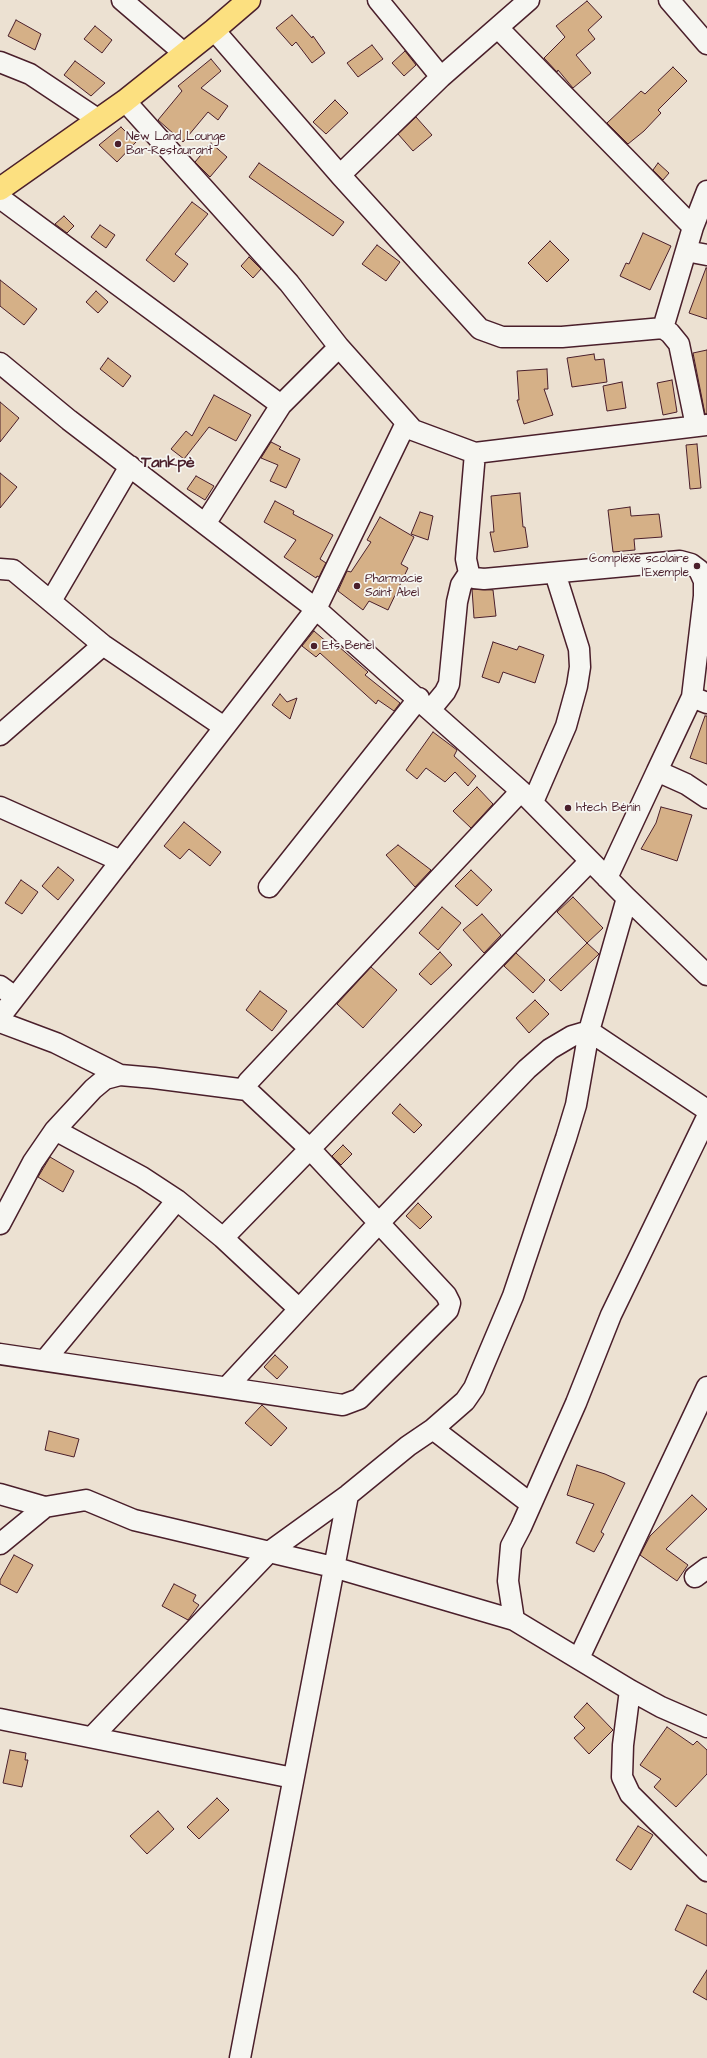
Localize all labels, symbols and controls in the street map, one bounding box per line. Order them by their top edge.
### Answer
place label: New Land Lounge Bar-Restaurant [126,130,226,158]
marker: New Land Lounge Bar-Restaurant [113,139,123,149]
district label: Tankpè [141,454,195,474]
place label: Complexe scolaire l'Exemple [589,552,689,580]
marker: Complexe scolaire l'Exemple [692,561,702,571]
place label: Pharmacie Saint Abel [365,572,423,600]
marker: Pharmacie Saint Abel [352,581,362,591]
place label: Ets Benel [322,639,374,653]
marker: Ets Benel [309,641,319,651]
place label: htech Bénin [576,801,640,815]
marker: htech Bénin [563,803,573,813]

